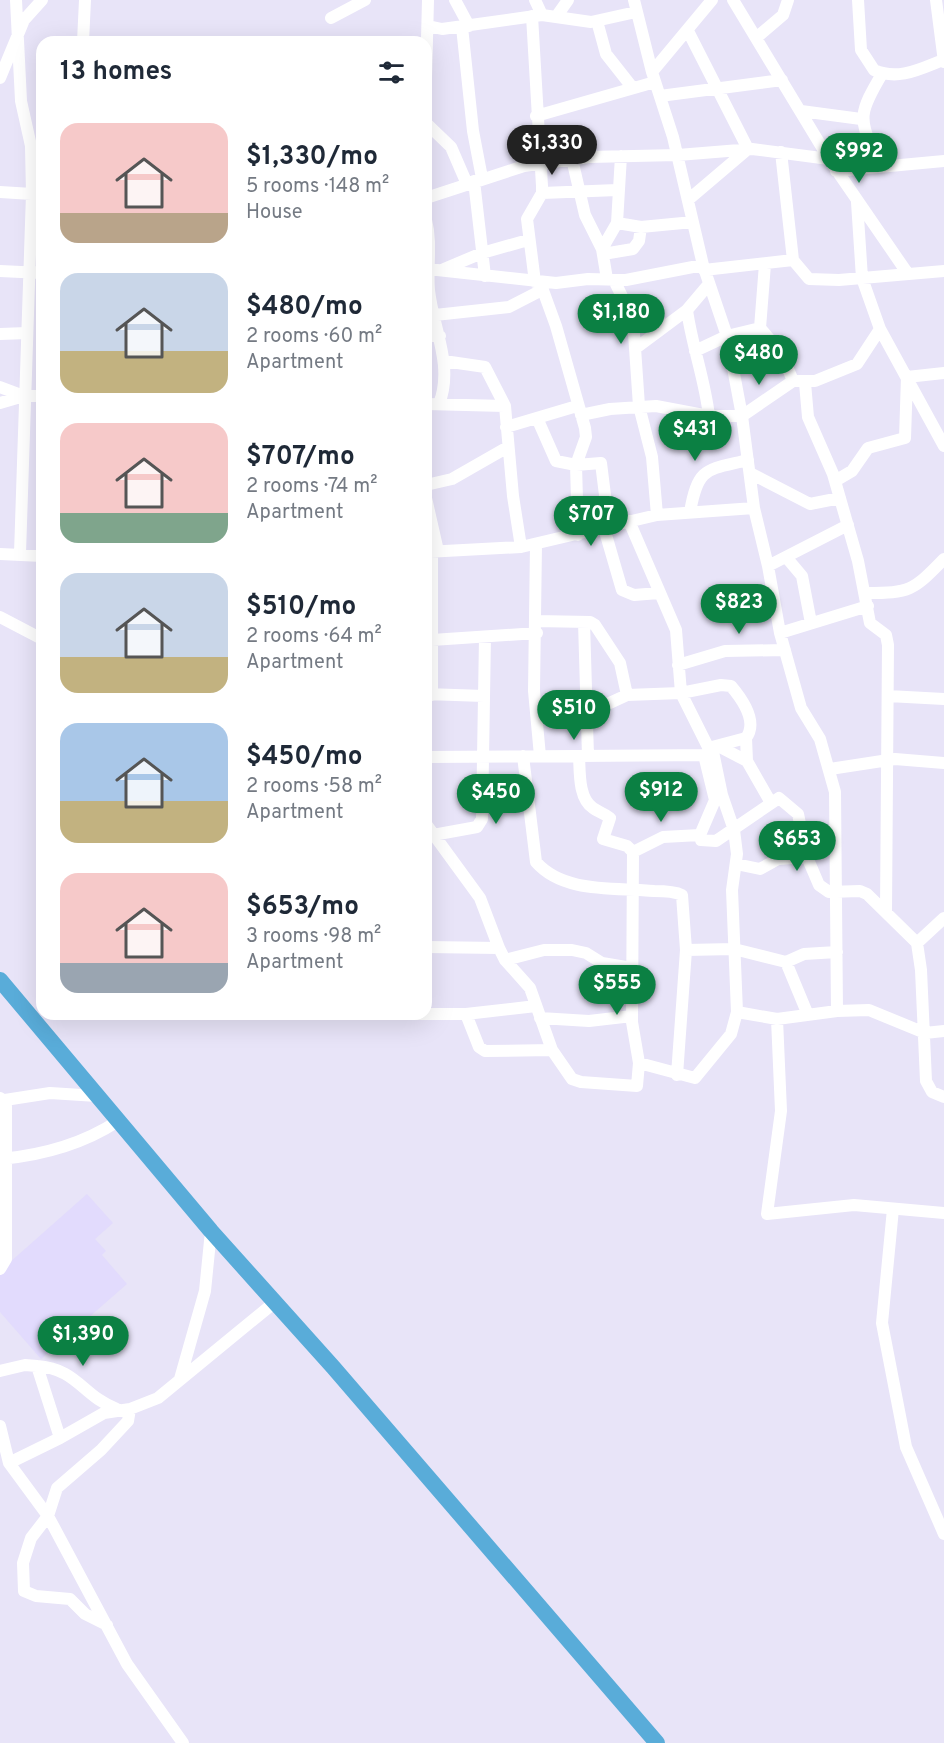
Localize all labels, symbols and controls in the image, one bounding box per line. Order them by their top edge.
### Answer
text: 13 homes [60,56,172,89]
icon: filters [375,56,408,89]
pin: $1,330 [503,125,601,176]
text: $1,330 [521,131,583,157]
pin: $992 [823,133,895,184]
text: $992 [835,139,883,165]
text: $1,330/mo [246,141,378,174]
icon: home [108,147,180,219]
text: 5 rooms · 148 m² [246,174,389,200]
text: House [246,200,302,226]
text: $480/mo [246,291,363,324]
pin: $1,180 [572,294,670,345]
icon: home [108,297,180,369]
text: $1,180 [592,300,650,326]
text: 2 rooms · 60 m² [246,324,382,350]
pin: $480 [723,335,795,386]
text: $480 [734,341,784,367]
text: Apartment [246,350,344,376]
pin: $431 [659,411,731,462]
text: $431 [673,417,717,443]
text: $707/mo [246,441,355,474]
icon: home [108,447,180,519]
text: 2 rooms · 74 m² [246,474,377,500]
pin: $707 [555,496,627,547]
text: Apartment [246,500,344,526]
text: $707 [568,502,614,528]
pin: $823 [703,584,775,635]
text: $823 [715,590,763,616]
text: $510/mo [246,591,356,624]
icon: home [108,597,180,669]
text: 2 rooms · 64 m² [246,624,382,650]
text: Apartment [246,650,344,676]
pin: $510 [538,690,610,741]
text: $510 [551,696,597,722]
text: $450/mo [246,741,363,774]
icon: home [108,747,180,819]
pin: $912 [625,772,697,823]
text: 2 rooms · 58 m² [246,774,382,800]
pin: $450 [460,774,532,825]
text: $912 [639,778,683,804]
text: $450 [471,780,521,806]
text: Apartment [246,800,344,826]
pin: $653 [761,821,833,872]
text: $653 [773,827,821,853]
text: $653/mo [246,891,359,924]
icon: home [108,897,180,969]
text: 3 rooms · 98 m² [246,924,381,950]
text: Apartment [246,950,344,976]
pin: $555 [581,965,653,1016]
text: $555 [593,971,641,997]
pin: $1,390 [34,1316,132,1367]
text: $1,390 [52,1322,114,1348]

